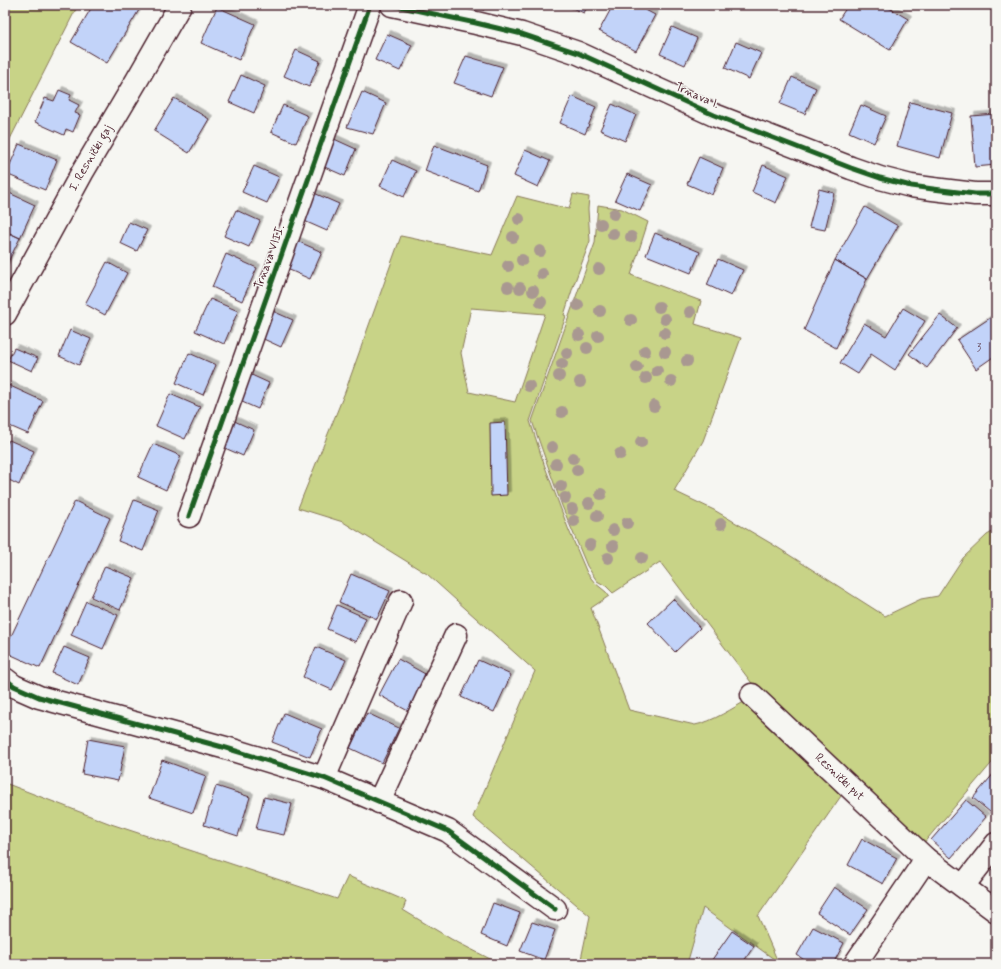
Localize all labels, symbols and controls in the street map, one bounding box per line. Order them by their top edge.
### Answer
street label: Trnava I. [673,79,721,113]
street label: I. Resnički gaj [65,122,117,194]
street label: Trnava VIII. [251,223,289,291]
house number: 3 [977,342,982,355]
street label: Resnički put [811,750,868,805]

